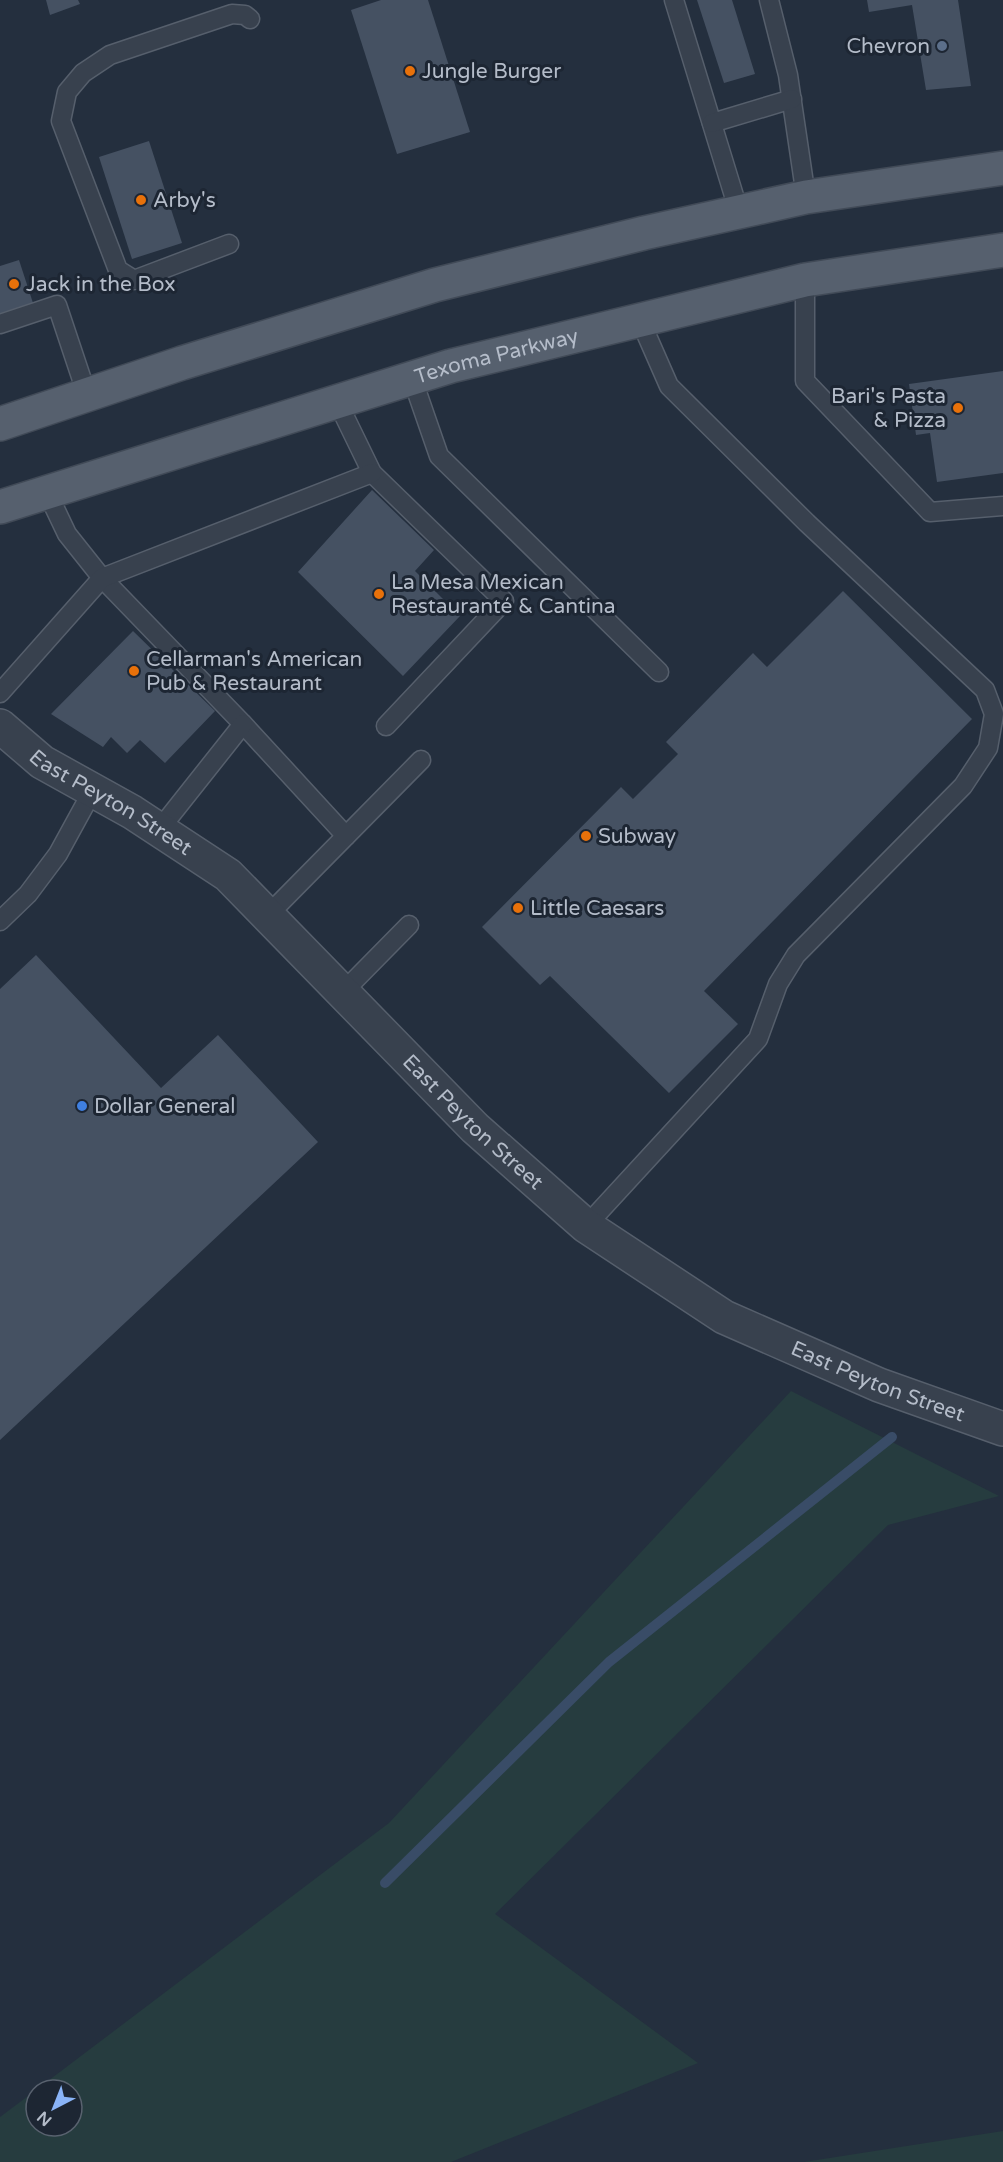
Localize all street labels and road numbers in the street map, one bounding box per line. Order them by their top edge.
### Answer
street label: Texoma Parkway [412,324,581,390]
street label: East Peyton Street [24,745,196,861]
street label: East Peyton Street [397,1049,548,1195]
street label: East Peyton Street [787,1336,968,1427]

